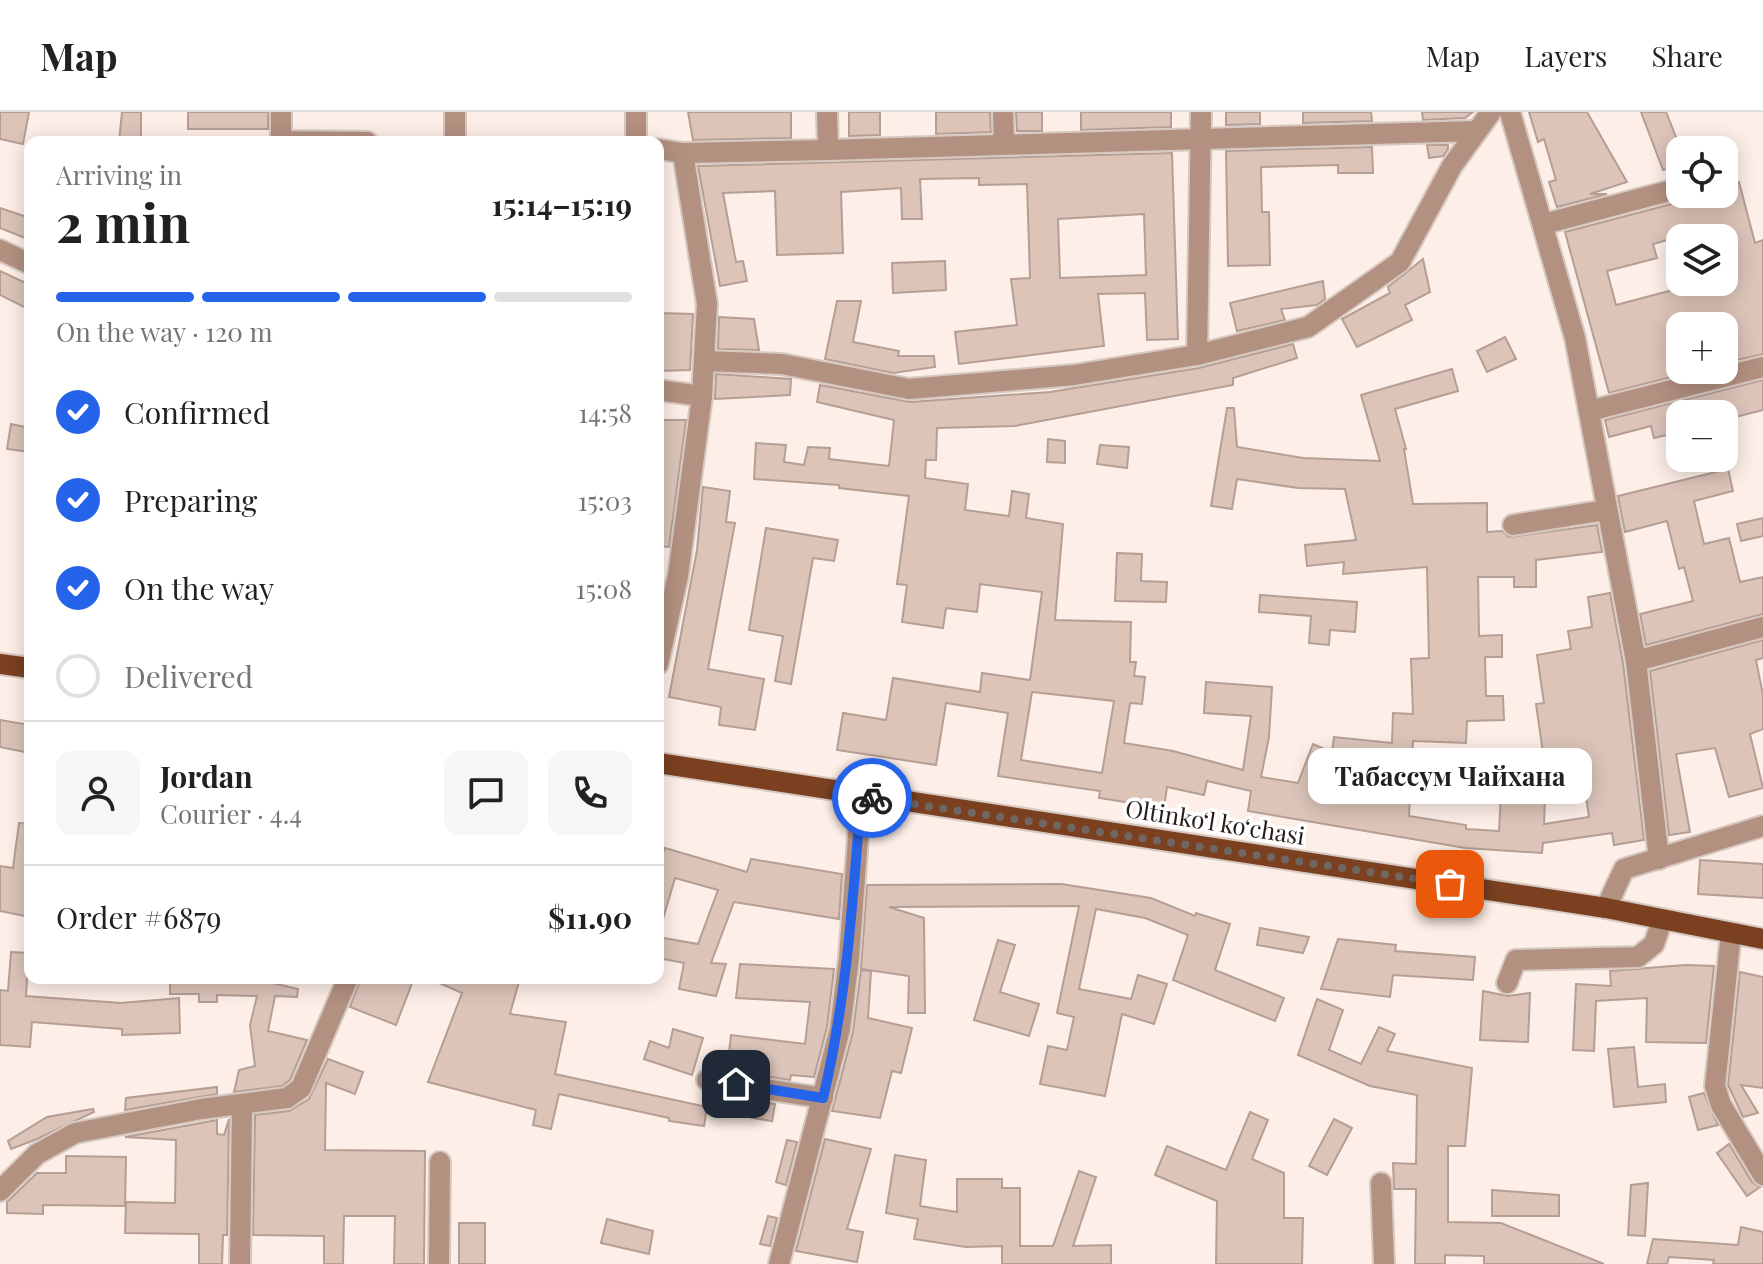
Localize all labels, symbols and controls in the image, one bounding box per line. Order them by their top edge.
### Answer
text: Map [40,30,117,81]
text: Map [1426,37,1480,74]
text: Layers [1524,37,1607,74]
text: Share [1651,37,1723,74]
map controls [1666,136,1738,472]
button: locate [1666,136,1738,208]
text: Arriving in [56,157,182,192]
text: 15:14–15:19 [492,184,632,224]
text: 2 min [56,187,190,256]
button: layers [1666,224,1738,296]
button: + [1666,312,1738,384]
text: On the way · 120 m [56,314,273,349]
icon: check [56,390,100,434]
text: Confirmed [124,392,270,432]
text: 14:58 [578,395,632,430]
button: − [1666,400,1738,472]
icon: check [56,478,100,522]
text: Preparing [124,480,257,520]
text: 15:03 [578,483,632,518]
icon: check [56,566,100,610]
text: On the way [124,568,274,608]
text: 15:08 [576,571,632,606]
text: Delivered [124,656,253,696]
callout: Табассум Чайхана [1308,748,1592,804]
button: person [56,751,140,835]
button: chat [444,751,528,835]
button: phone [548,751,632,835]
text: Jordan [160,756,253,796]
courier [832,758,912,838]
text: Табассум Чайхана [1335,758,1565,793]
icon: bike [850,776,894,820]
street label: Oltinkoʻl koʻchasi [1123,791,1307,851]
text: Courier · 4.4 [160,796,302,831]
pin [1416,850,1484,918]
icon: bag [1428,862,1472,906]
text: Order #6879 [56,897,221,937]
text: $11.90 [548,897,632,937]
pin [702,1050,770,1118]
icon: home [714,1062,758,1106]

